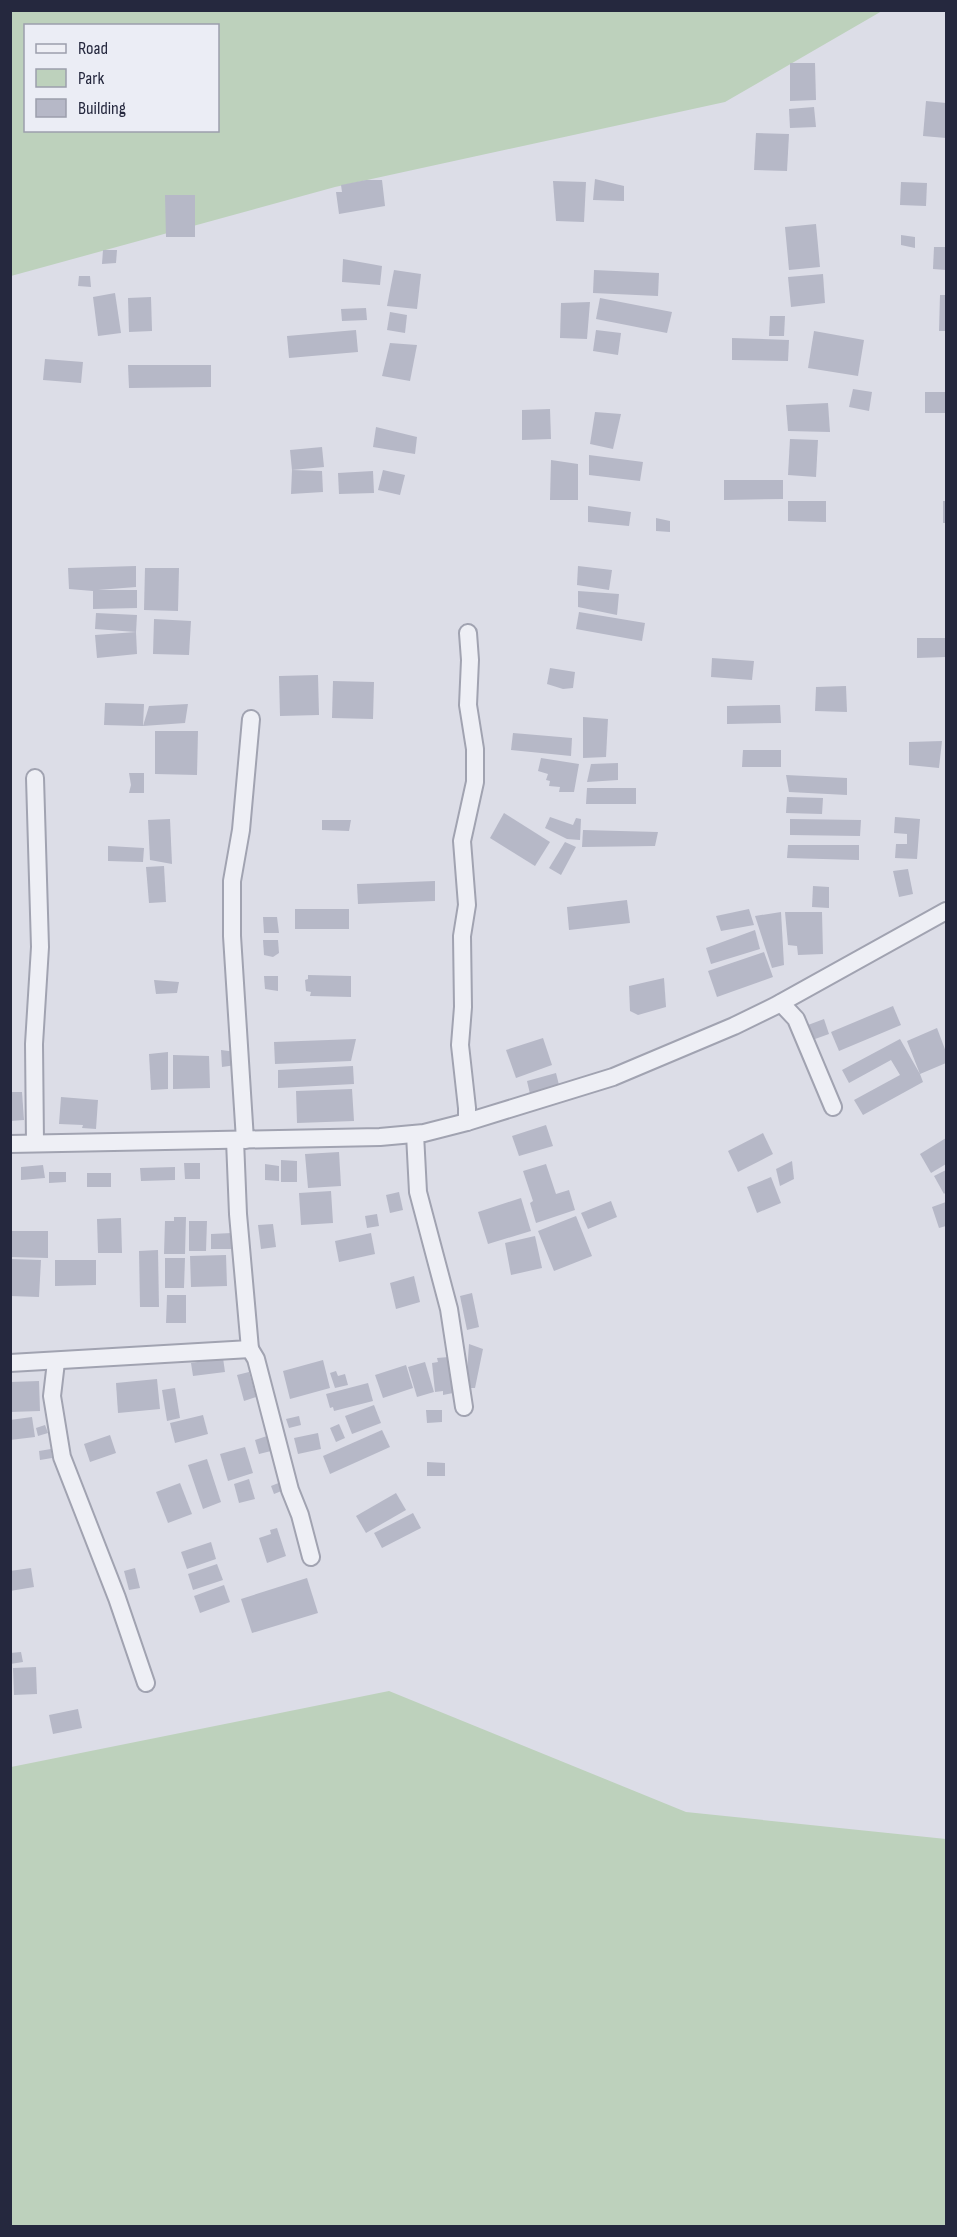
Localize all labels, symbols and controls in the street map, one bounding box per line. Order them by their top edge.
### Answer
legend [24,24,219,132]
text: Road [78,38,108,59]
text: Park [78,68,104,89]
text: Building [78,98,126,119]

